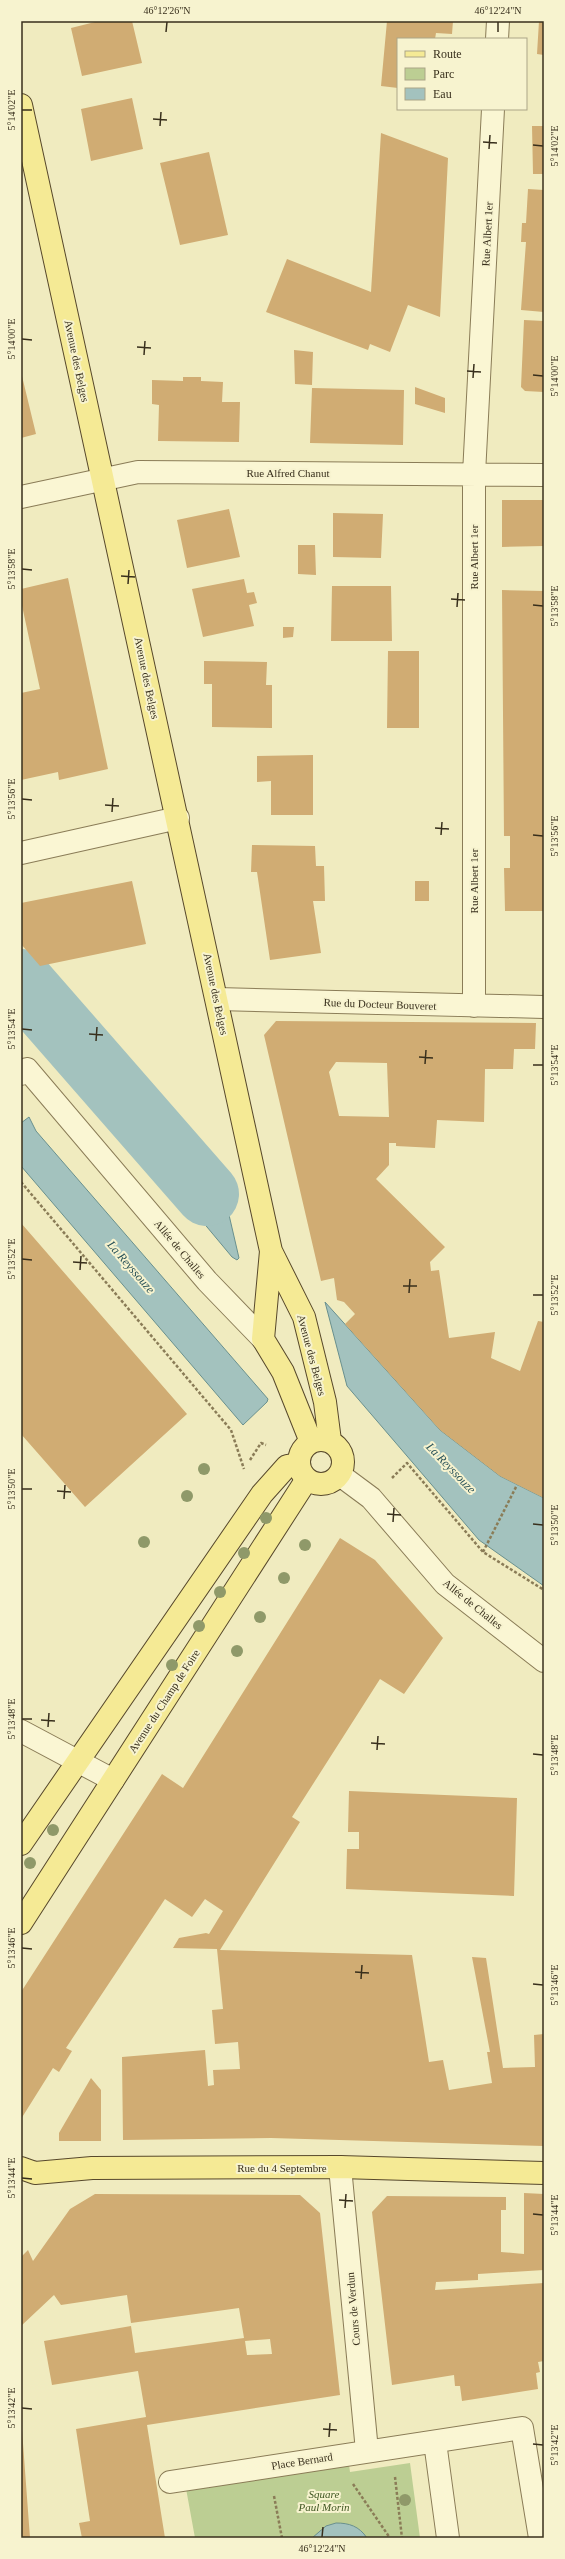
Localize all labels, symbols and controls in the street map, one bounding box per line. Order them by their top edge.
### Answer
text: 46°12'26"N [143,5,191,16]
text: 46°12'24"N [474,5,522,16]
legend [397,38,527,110]
text: Route [433,47,462,61]
text: Parc [433,67,454,81]
text: Eau [433,87,452,101]
text: 5°14'02"E [6,90,17,131]
text: 5°14'02"E [549,126,560,167]
street label: Rue Albert 1er [479,201,495,267]
text: 5°14'00"E [6,319,17,360]
street label: Avenue des Belges [62,319,92,403]
text: 5°14'00"E [549,356,560,397]
street label: Rue Alfred Chanut [246,467,330,479]
street label: Rue Albert 1er [468,524,480,589]
text: 5°13'58"E [6,549,17,590]
text: 5°13'58"E [549,586,560,627]
street label: Avenue des Belges [132,636,162,720]
text: 5°13'56"E [6,779,17,820]
text: 5°13'56"E [549,816,560,857]
street label: Rue Albert 1er [468,848,480,913]
street label: Avenue des Belges [201,952,231,1036]
street label: Rue du Docteur Bouveret [323,996,437,1012]
text: 5°13'54"E [6,1009,17,1050]
text: 5°13'54"E [549,1045,560,1086]
street label: Allée de Challes [152,1217,208,1281]
water label: La Reyssouze [104,1237,158,1297]
text: 5°13'52"E [6,1239,17,1280]
text: 5°13'52"E [549,1275,560,1316]
street label: Avenue des Belges [295,1313,329,1397]
water label: La Reyssouze [423,1439,479,1497]
text: 5°13'50"E [6,1469,17,1510]
text: 5°13'50"E [549,1505,560,1546]
street label: Allée de Challes [441,1576,505,1632]
street label: Avenue du Champ de Foire [126,1647,202,1755]
text: 5°13'48"E [6,1699,17,1740]
text: 5°13'48"E [549,1735,560,1776]
text: 5°13'46"E [6,1928,17,1969]
text: 5°13'46"E [549,1965,560,2006]
text: 5°13'44"E [6,2158,17,2199]
street label: Rue du 4 Septembre [237,2162,327,2174]
text: 5°13'44"E [549,2195,560,2236]
street label: Cours de Verdun [344,2271,362,2346]
text: 5°13'42"E [6,2388,17,2429]
text: 5°13'42"E [549,2425,560,2466]
street label: Place Bernard [270,2450,334,2472]
park label: Square Paul Morin [297,2488,350,2513]
text: 46°12'24"N [298,2543,346,2554]

